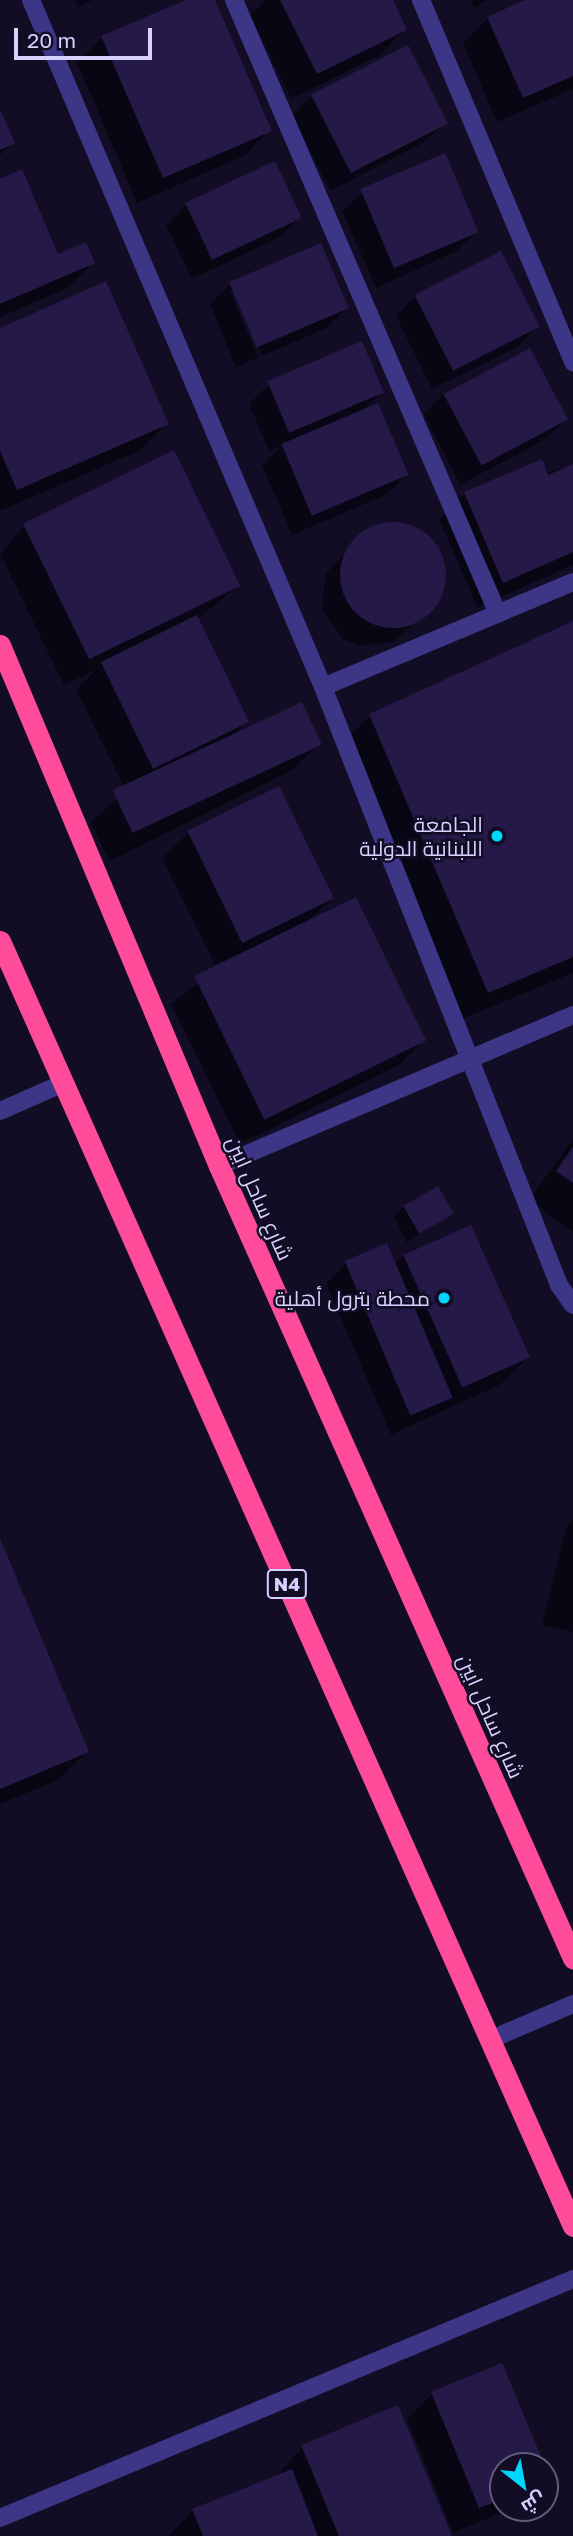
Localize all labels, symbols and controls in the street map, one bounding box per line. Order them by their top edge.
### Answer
scale bar [18,14,156,58]
text: 20 m [27,27,76,53]
place label: الجامعة اللبنانية الدولية [359,811,483,861]
marker: الجامعة اللبنانية الدولية [489,828,505,844]
street label: شارع ساحل ابين [221,1132,299,1264]
place label: محطة بترول أهلية [275,1285,430,1311]
marker: محطة بترول أهلية [436,1290,452,1306]
road number: N4 [266,1568,308,1600]
street label: شارع ساحل ابين [452,1650,530,1782]
north arrow [489,2452,559,2522]
text: ش [518,2488,550,2520]

